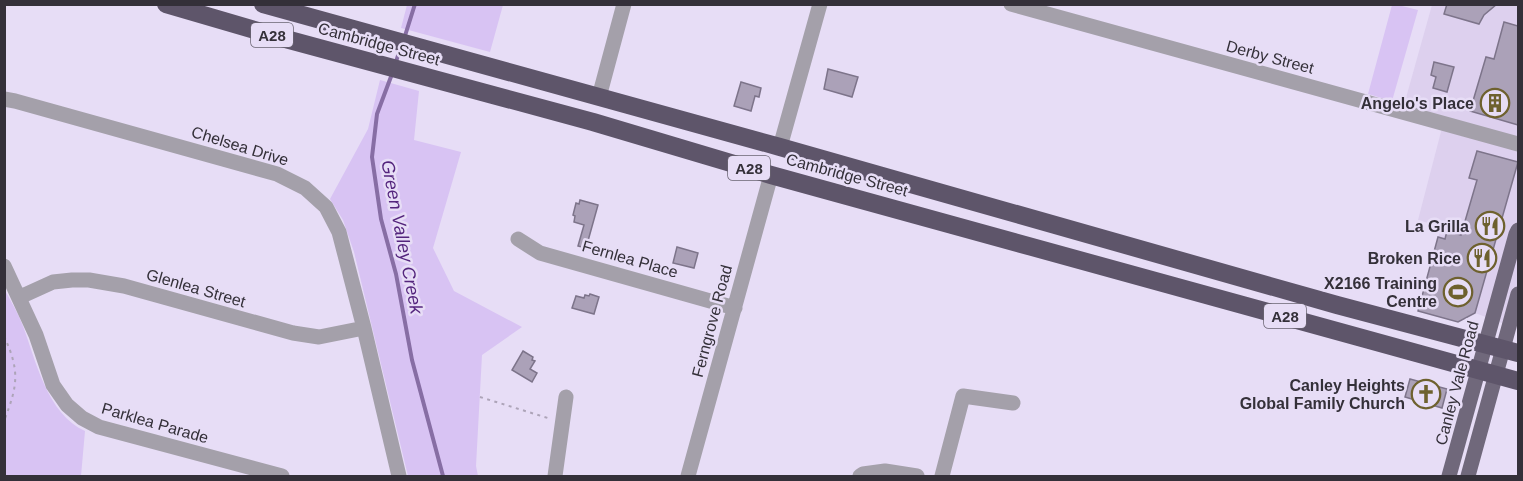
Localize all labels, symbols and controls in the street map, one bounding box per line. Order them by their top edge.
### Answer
street label: Cambridge Street [316,20,442,69]
road number: A28 [251,23,293,47]
street label: Derby Street [1224,37,1316,77]
building icon: Angelo's Place [1479,87,1511,119]
place label: Angelo's Place [1361,95,1474,112]
street label: Chelsea Drive [189,123,291,169]
street label: Cambridge Street [784,151,910,200]
road number: A28 [728,156,770,180]
water label: Green Valley Creek [377,158,427,317]
restaurant icon: La Grilla [1474,210,1506,242]
place label: La Grilla [1405,218,1469,235]
street label: Fernlea Place [580,237,680,281]
restaurant icon: Broken Rice [1466,242,1498,274]
place label: Broken Rice [1368,250,1461,267]
street label: Ferngrove Road [689,263,735,379]
street label: Glenlea Street [144,266,248,310]
place label: X2166 Training Centre [1324,275,1437,310]
sports icon: X2166 Training Centre [1442,276,1474,308]
road number: A28 [1264,304,1306,328]
street label: Canley Vale Road [1432,319,1482,447]
place label: Canley Heights Global Family Church [1240,377,1405,412]
church icon: Canley Heights Global Family Church [1410,378,1442,410]
street label: Parklea Parade [100,400,210,446]

